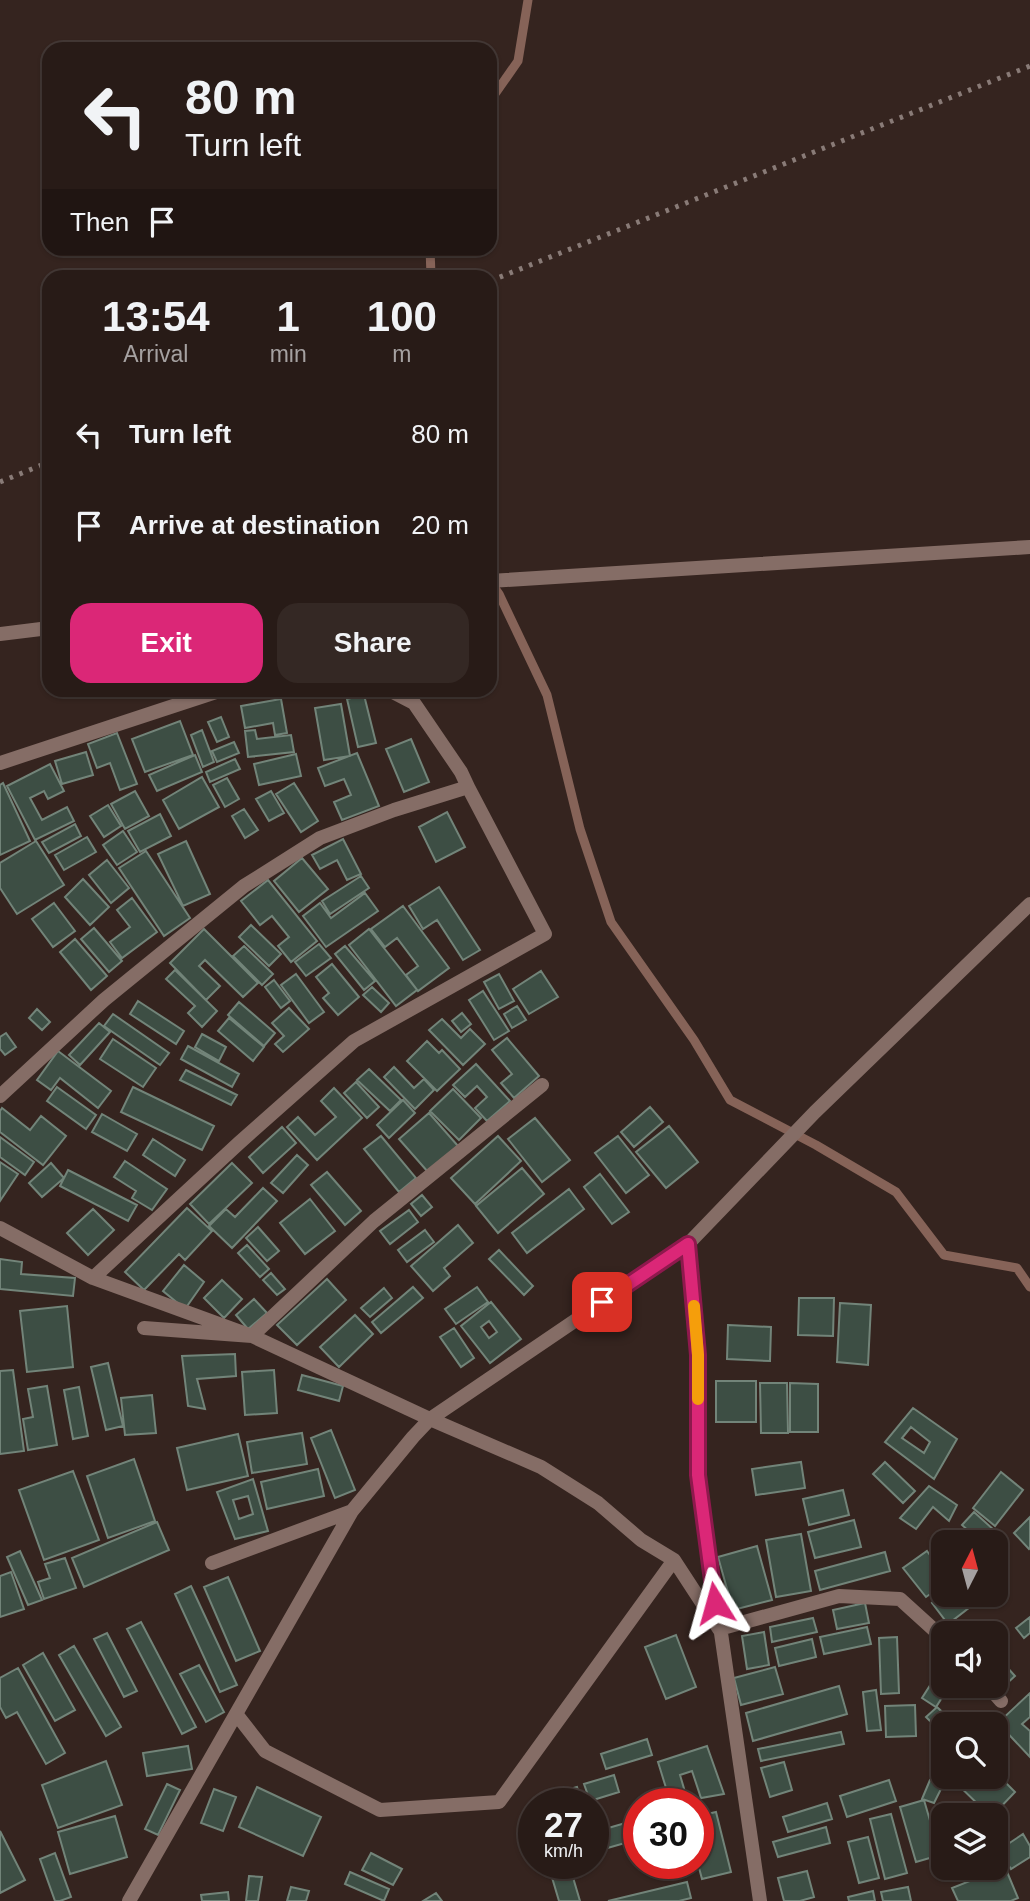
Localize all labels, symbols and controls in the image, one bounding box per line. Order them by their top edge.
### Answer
icon: left [70,70,161,161]
text: 80 m [185,70,297,124]
text: Turn left [185,127,301,163]
icon: arrive [143,203,181,241]
text: Then [70,207,129,237]
text: 13:54 [102,293,210,340]
text: 1 [276,293,300,340]
text: 100 [367,293,437,340]
text: Arrival [123,341,188,367]
text: min [270,341,307,367]
text: m [392,341,411,367]
icon: left [70,416,108,454]
text: Turn left [129,419,231,449]
text: 80 m [411,419,469,449]
icon: arrive [70,507,108,545]
text: Arrive at destination [129,510,380,540]
text: 20 m [411,510,469,540]
button: Exit [70,603,263,683]
button: Share [277,603,469,683]
pin [572,1272,632,1332]
icon: arrive [583,1283,621,1321]
north arrow [931,1530,1008,1606]
map controls [931,1530,1008,1880]
position arrow [678,1566,752,1640]
button: sound [931,1621,1008,1698]
button: search [931,1712,1008,1789]
speed limit sign: 30 [623,1788,714,1879]
button: layers [931,1803,1008,1880]
text: 27 [544,1805,583,1844]
text: km/h [544,1841,583,1861]

